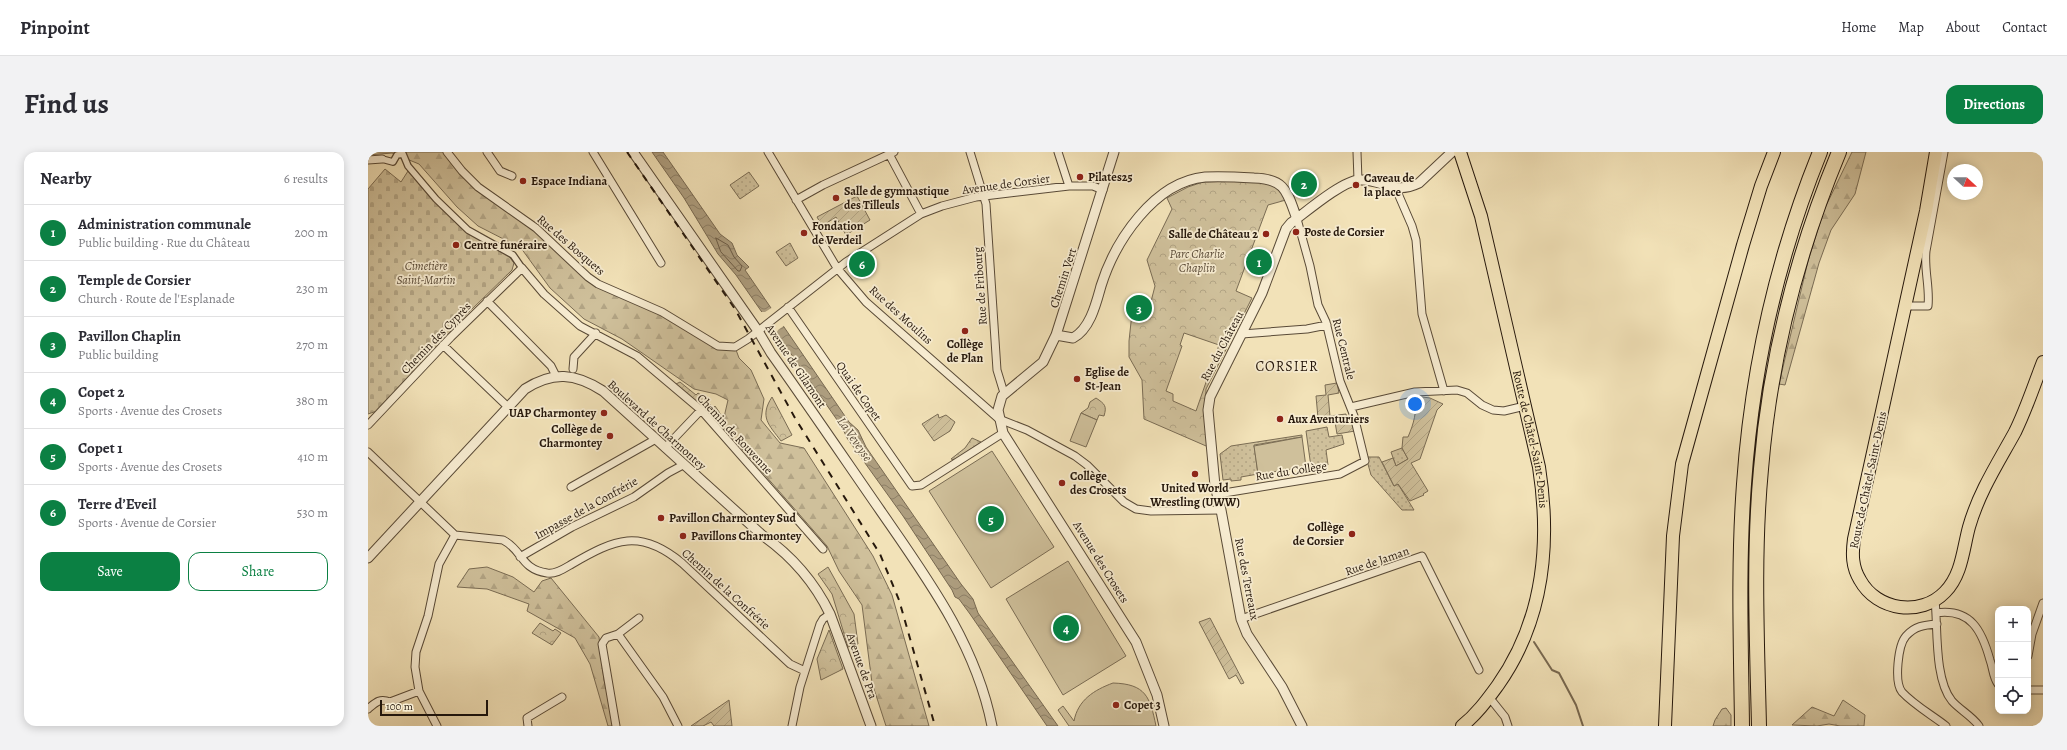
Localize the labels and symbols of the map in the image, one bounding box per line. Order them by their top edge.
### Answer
north arrow [1947,164,1983,200]
place label: Pilates25 [1088,169,1133,185]
pin: 2 [1291,169,1317,199]
street label: Avenue de Corsier [960,170,1051,198]
place label: Caveau de la place [1364,170,1415,200]
marker: Pilates25 [1075,172,1085,182]
place label: Espace Indiana [531,173,607,189]
marker: Espace Indiana [518,176,528,186]
marker: Caveau de la place [1351,180,1361,190]
place label: Salle de gymnastique des Tilleuls [844,183,950,213]
marker: Salle de gymnastique des Tilleuls [831,193,841,203]
street label: Rue des Bosquets [534,211,608,279]
place label: Fondation de Verdeil [812,218,864,248]
place label: Poste de Corsier [1304,224,1385,240]
place label: Salle de Château 2 [1168,226,1258,242]
marker: Poste de Corsier [1291,227,1301,237]
marker: Fondation de Verdeil [799,228,809,238]
marker: Salle de Château 2 [1261,229,1271,239]
place label: Centre funéraire [464,237,548,253]
marker: Centre funéraire [451,240,461,250]
street label: Rue de Fribourg [969,246,991,326]
street label: Chemin Vert [1046,246,1080,310]
park label: Parc Charlie Chaplin [1170,246,1225,276]
pin: 1 [1246,247,1272,277]
pin: 6 [849,249,875,279]
park label: Cimetière Saint-Martin [396,258,456,288]
street label: Rue des Moulins [866,282,936,348]
pin: 3 [1126,293,1152,323]
street label: Chemin des Cyprès [397,298,475,378]
street label: Rue du Château [1197,308,1247,384]
street label: Rue Centrale [1329,317,1359,381]
street label: Avenue de Gilamont [761,320,830,411]
marker: Collège de Plan [960,326,970,336]
place label: Collège de Plan [947,336,984,366]
district label: CORSIER [1255,357,1319,376]
street label: Quai de Copet [833,358,885,424]
place label: Eglise de St-Jean [1085,364,1130,394]
street label: Route de Châtel-Saint-Denis [1509,369,1551,509]
marker: Eglise de St-Jean [1072,374,1082,384]
street label: Boulevard de Charmontey [604,376,710,474]
street label: Chemin de Rouvenne [694,390,776,478]
your location [1405,394,1425,414]
place label: UAP Charmontey [509,405,596,421]
marker: UAP Charmontey [599,408,609,418]
street label: Route de Châtel-Saint-Denis [1846,410,1890,550]
place label: Aux Aventuriers [1287,411,1369,427]
water label: La Veveyse [834,413,877,465]
marker: Aux Aventuriers [1275,414,1285,424]
place label: Collège de Charmontey [539,421,602,451]
marker: Collège de Charmontey [605,431,615,441]
street label: Rue du Collège [1254,457,1328,485]
place label: Collège des Crosets [1070,468,1127,498]
marker: United World Wrestling (UWW) [1190,469,1200,479]
street label: Impasse de la Confrérie [532,473,640,543]
marker: Collège des Crosets [1057,478,1067,488]
place label: United World Wrestling (UWW) [1149,480,1240,510]
pin: 5 [978,504,1004,534]
place label: Pavillon Charmontey Sud [669,510,797,526]
marker: Pavillon Charmontey Sud [656,513,666,523]
street label: Avenue des Crosets [1069,517,1133,606]
place label: Collège de Corsier [1293,519,1344,549]
place label: Pavillons Charmontey [691,528,802,544]
marker: Collège de Corsier [1347,529,1357,539]
marker: Pavillons Charmontey [678,531,688,541]
street label: Rue des Terreaux [1231,536,1263,622]
street label: Rue de Jaman [1343,542,1412,579]
street label: Chemin de la Confrérie [678,545,774,633]
pin: 4 [1053,613,1079,643]
street label: Avenue de Pra [842,630,881,701]
place label: Copet 3 [1124,697,1161,713]
scale bar [380,698,488,717]
marker: Copet 3 [1111,700,1121,710]

